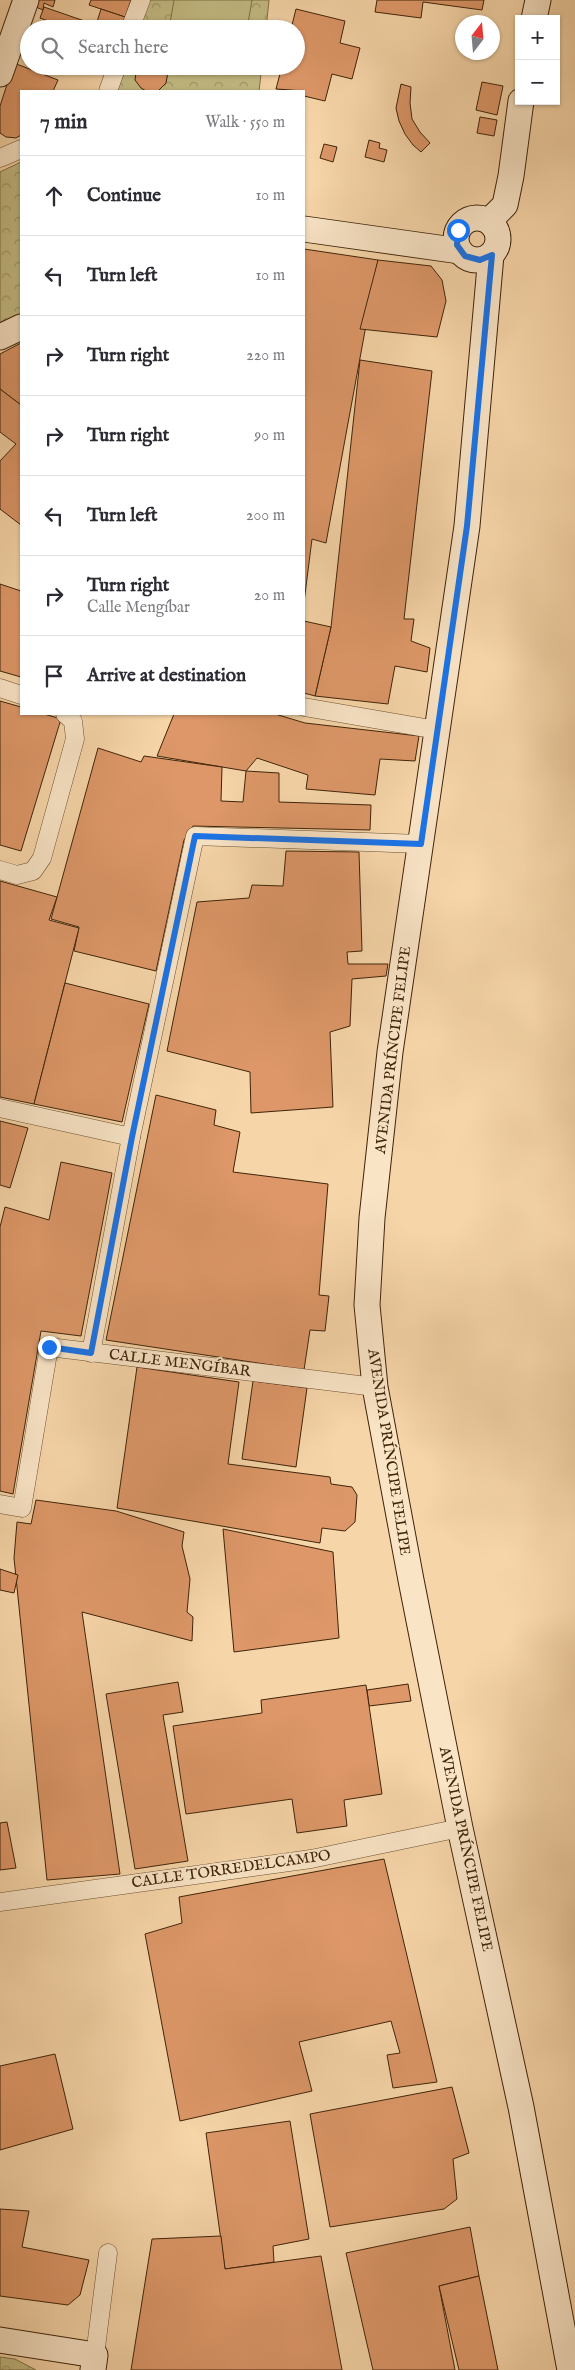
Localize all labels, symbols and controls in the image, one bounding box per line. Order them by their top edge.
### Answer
north arrow [455,15,500,60]
map controls [515,15,560,105]
button: + [515,15,560,60]
search box [20,20,305,75]
icon: search [38,34,66,62]
text: Search here [78,36,169,60]
button: − [515,60,560,105]
text: 7 min [40,109,87,136]
text: Walk · 550 m [205,113,285,133]
icon: ahead [40,182,68,210]
text: Continue [87,184,161,208]
text: 10 m [255,186,285,206]
route start [447,219,470,242]
icon: left [40,262,68,290]
text: Turn left [87,264,158,288]
text: 10 m [255,266,285,286]
icon: right [40,342,68,370]
text: Turn right [87,344,169,368]
text: 220 m [246,346,285,366]
icon: right [40,422,68,450]
text: Turn right [87,424,169,448]
text: 90 m [254,426,285,446]
icon: left [40,502,68,530]
text: Turn left [87,504,158,528]
text: 200 m [246,506,285,526]
text: Turn right [87,574,169,598]
icon: right [40,582,68,610]
text: 20 m [254,586,285,606]
text: Calle Mengíbar [87,598,190,618]
icon: arrive [40,662,68,690]
text: Arrive at destination [87,664,246,688]
street label: AVENIDA PRÍNCIPE FELIPE [371,945,415,1156]
route end [38,1336,61,1359]
street label: CALLE MENGÍBAR [108,1345,253,1381]
street label: AVENIDA PRÍNCIPE FELIPE [363,1346,415,1557]
street label: AVENIDA PRÍNCIPE FELIPE [435,1744,497,1953]
street label: CALLE TORREDELCAMPO [130,1846,332,1892]

